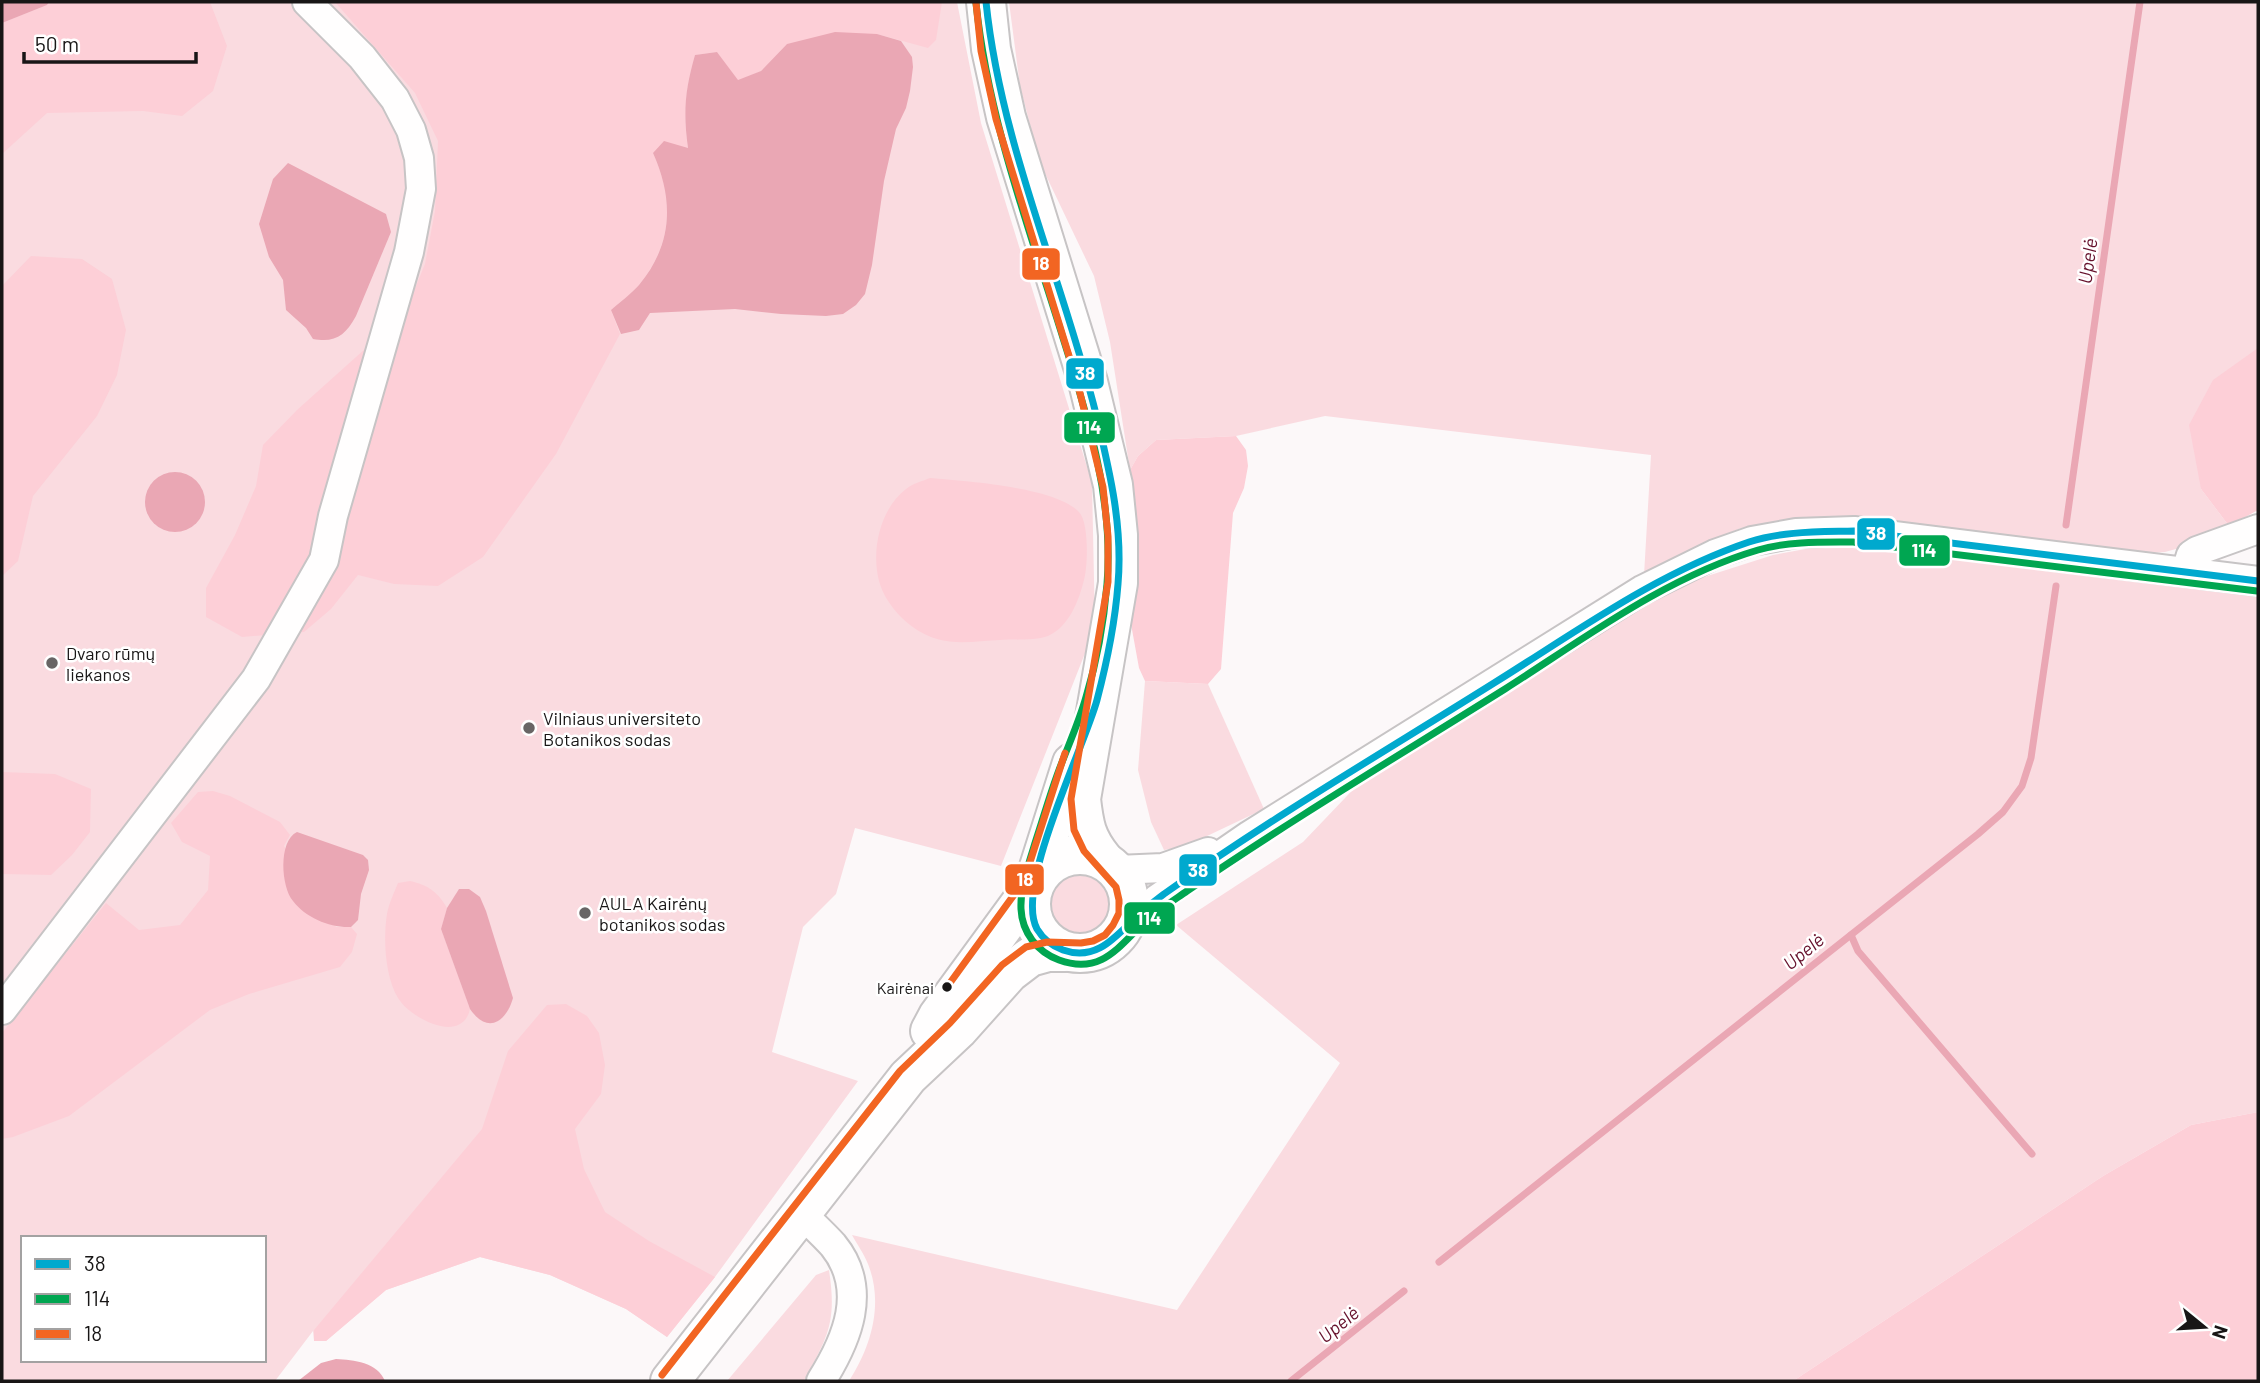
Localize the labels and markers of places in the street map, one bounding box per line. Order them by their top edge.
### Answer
place label: Dvaro rūmų liekanos [66,642,155,685]
marker: Dvaro rūmų liekanos [44,655,60,671]
place label: Vilniaus universiteto Botanikos sodas [543,707,701,750]
marker: Vilniaus universiteto Botanikos sodas [521,720,537,736]
place label: AULA Kairėnų botanikos sodas [599,892,725,935]
marker: AULA Kairėnų botanikos sodas [577,905,593,921]
place label: Kairėnai [877,978,934,997]
marker: Kairėnai [940,980,954,994]

